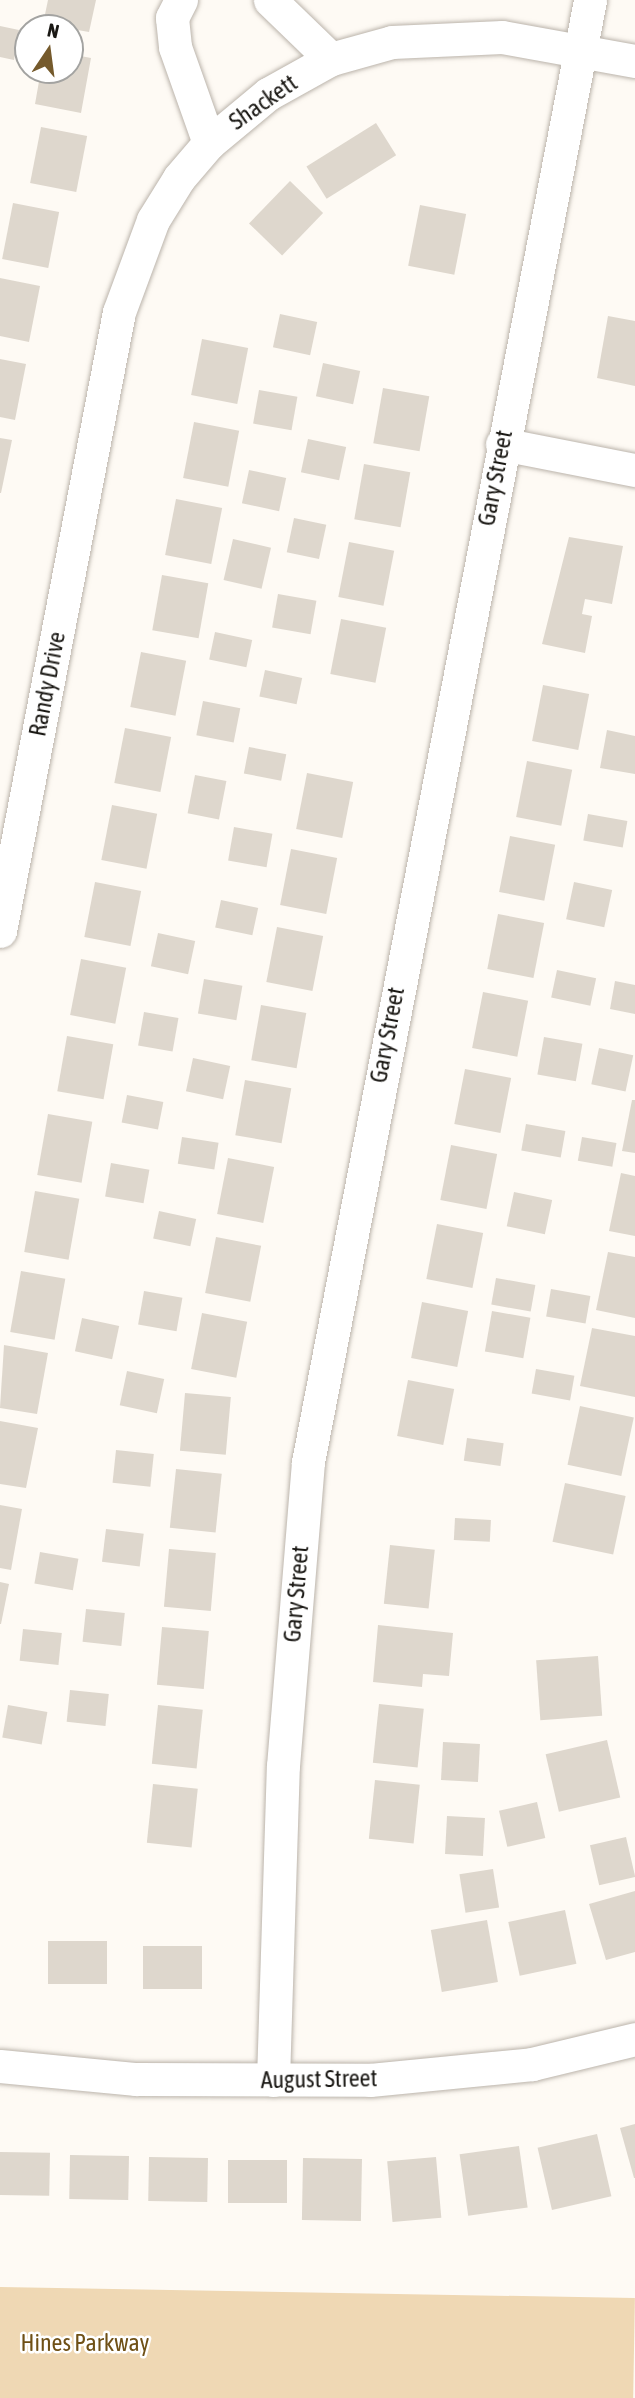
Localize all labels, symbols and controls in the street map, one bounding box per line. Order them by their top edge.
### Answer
north arrow [14,14,84,84]
text: N [45,19,61,42]
street label: Shackett [223,68,303,136]
street label: Gary Street [472,428,518,528]
street label: Randy Drive [23,629,71,739]
street label: Gary Street [364,985,410,1085]
street label: Gary Street [277,1545,315,1643]
street label: August Street [260,2064,378,2094]
park label: Hines Parkway [21,2329,149,2357]

